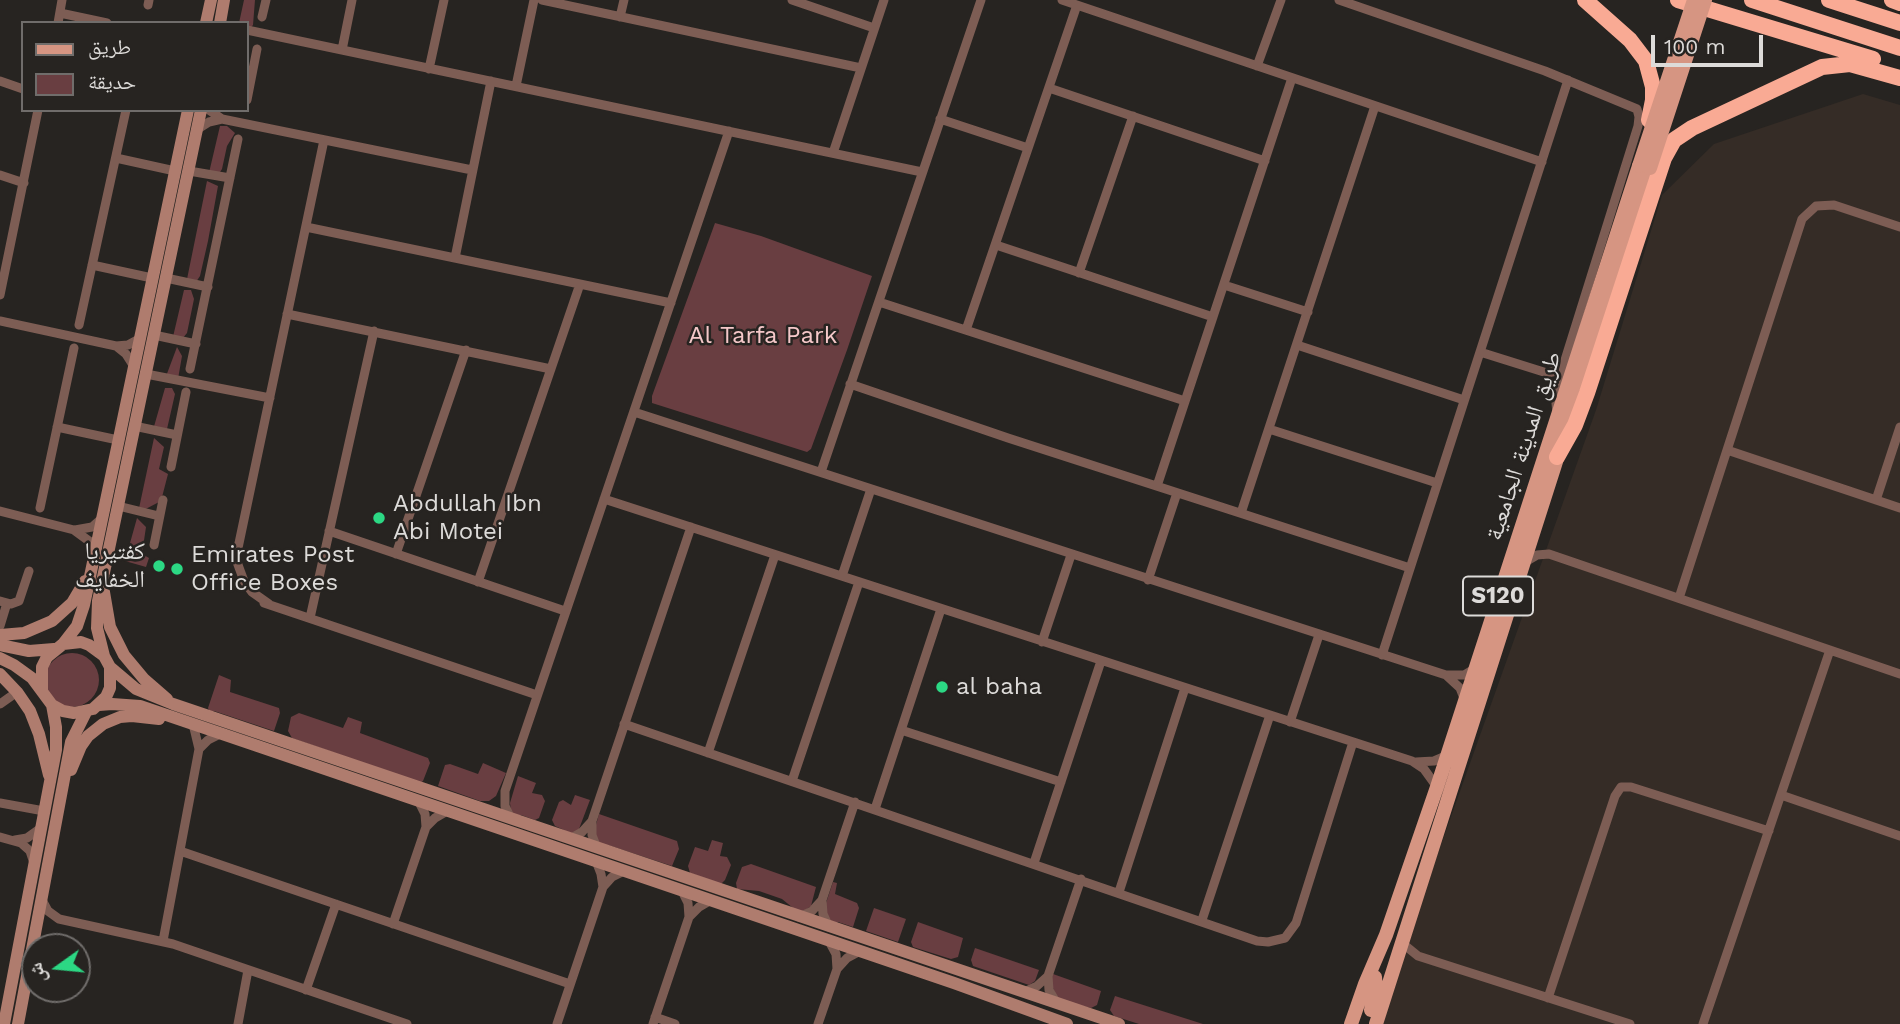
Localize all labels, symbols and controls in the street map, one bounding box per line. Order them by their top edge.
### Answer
legend [21,21,248,112]
scale bar [1655,21,1767,65]
text: طريق [88,34,131,59]
text: 100 m [1664,34,1726,59]
text: حديقة [88,69,136,94]
park label: Al Tarfa Park [689,322,837,350]
street label: طريق المدينة الجامعية [1480,348,1568,544]
place label: Abdullah Ibn Abi Motei [393,490,542,546]
marker: Abdullah Ibn Abi Motei [371,510,387,526]
place label: كفتيريا الخفايف [75,538,145,594]
place label: Emirates Post Office Boxes [191,541,354,597]
marker: كفتيريا الخفايف [151,558,167,574]
marker: Emirates Post Office Boxes [169,561,185,577]
road number: S120 [1463,576,1533,616]
place label: al baha [956,673,1042,701]
marker: al baha [934,679,950,695]
north arrow [21,933,91,1003]
text: ش [23,960,51,986]

